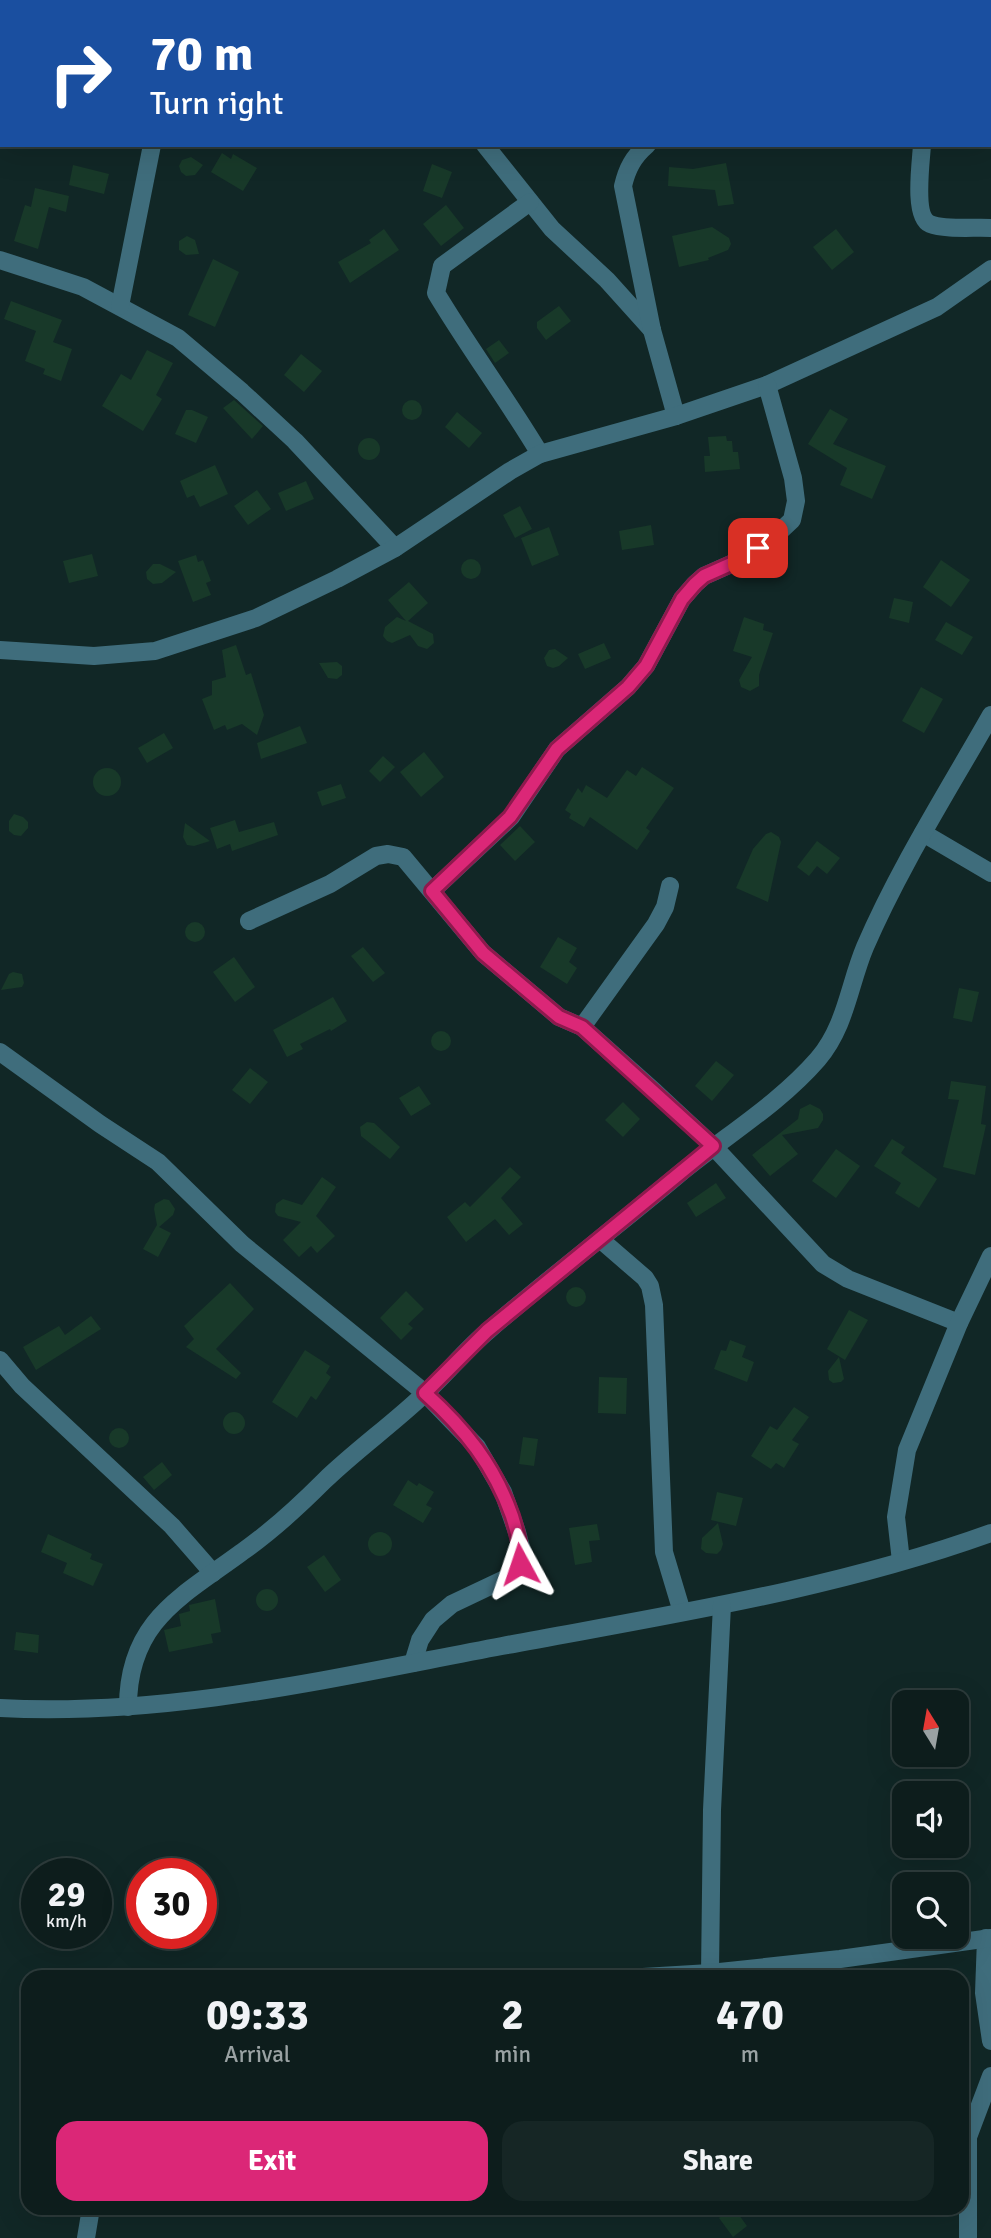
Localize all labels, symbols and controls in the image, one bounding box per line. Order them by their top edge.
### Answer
text: 70 m [150,24,253,84]
icon: right [35,28,126,119]
text: Turn right [150,84,283,123]
pin [728,518,788,578]
icon: arrive [739,529,777,567]
position arrow [483,1527,557,1601]
north arrow [892,1690,970,1768]
map controls [892,1690,969,1949]
button: sound [892,1781,969,1858]
speed limit sign: 30 [126,1858,217,1949]
button: search [892,1872,969,1949]
text: 29 [48,1873,85,1916]
text: km/h [46,1910,87,1932]
text: 09:33 [206,1990,309,2041]
text: 2 [501,1990,524,2041]
text: 470 [716,1990,784,2041]
text: Arrival [224,2040,291,2069]
text: min [494,2040,531,2069]
text: m [741,2040,759,2069]
button: Exit [56,2121,488,2201]
button: Share [502,2121,934,2201]

